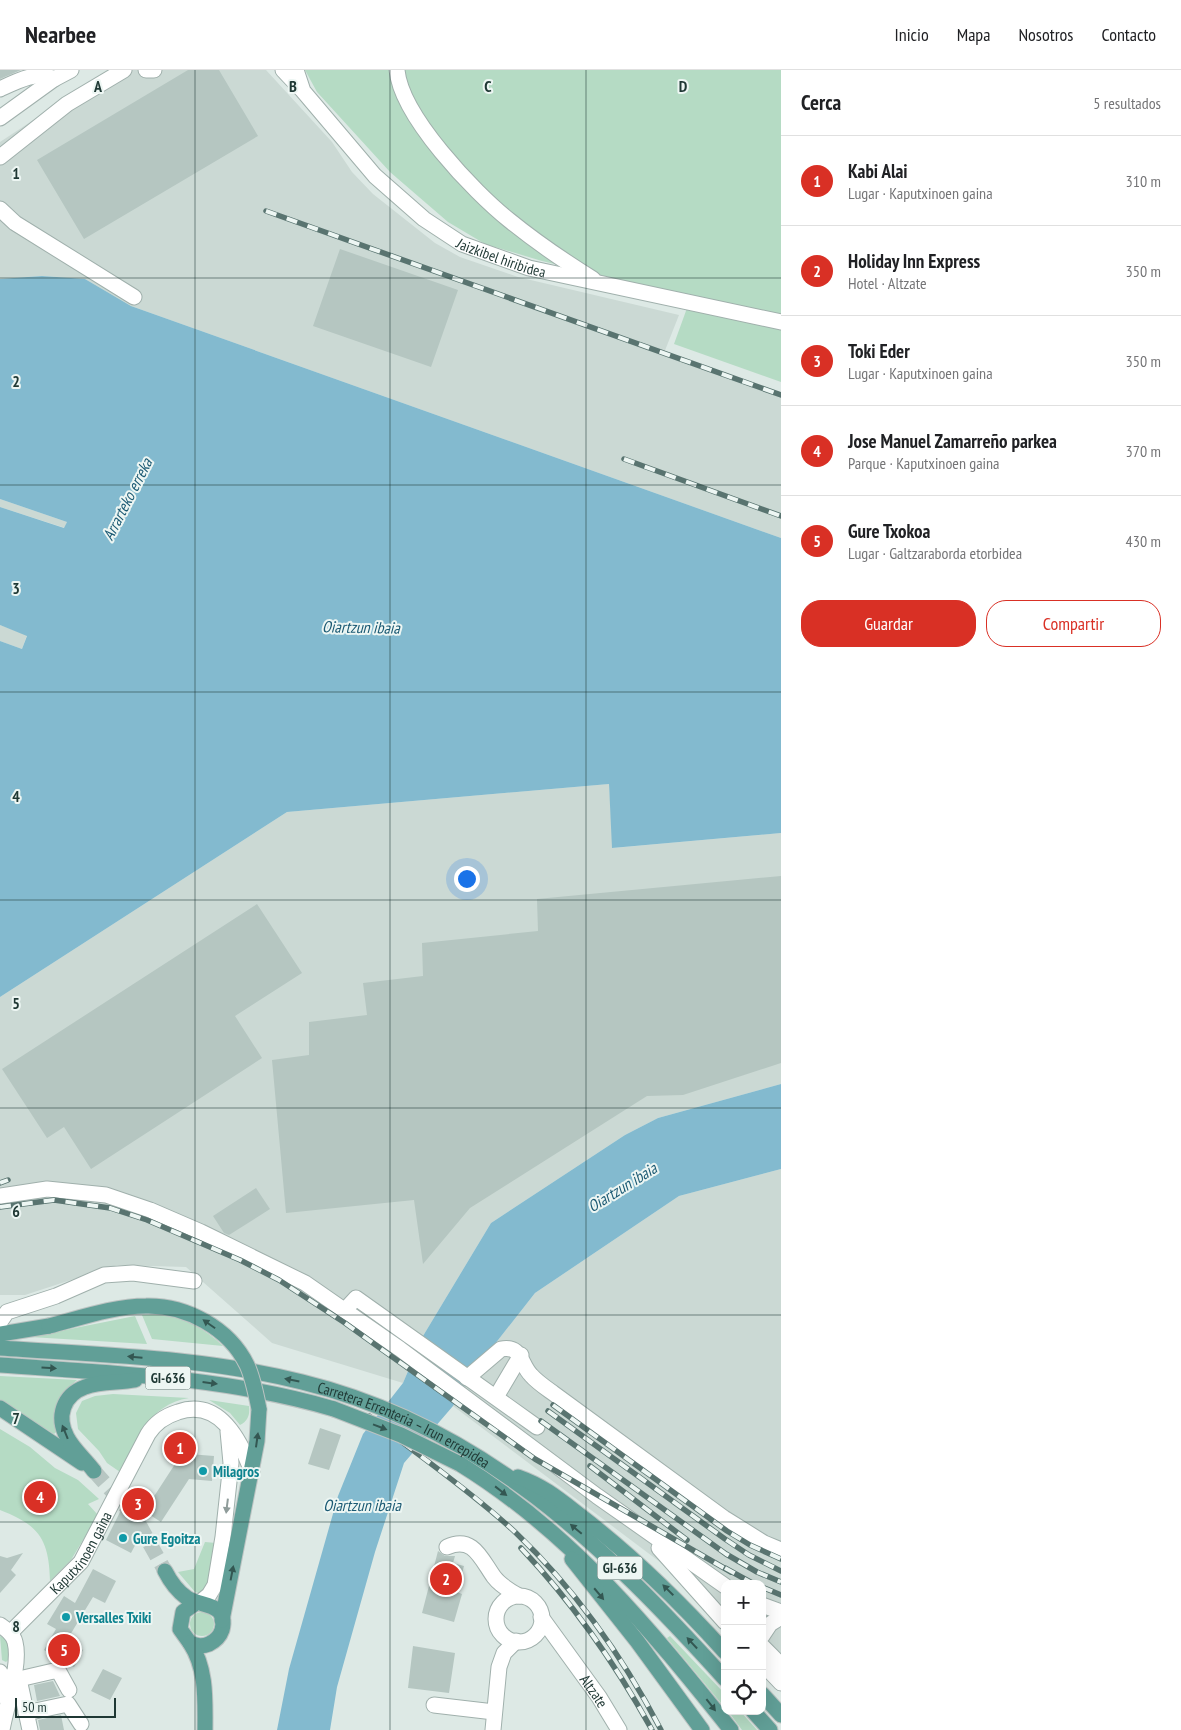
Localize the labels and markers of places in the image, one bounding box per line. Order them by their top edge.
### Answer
pin: 1 [164,1429,196,1467]
place label: Milagros [213,1462,259,1481]
marker: Milagros [197,1465,209,1477]
pin: 4 [24,1478,56,1516]
pin: 3 [122,1485,154,1523]
place label: Gure Egoitza [133,1529,201,1548]
marker: Gure Egoitza [117,1532,129,1544]
pin: 2 [430,1560,462,1598]
place label: Versalles Txiki [75,1608,152,1627]
marker: Versalles Txiki [60,1611,72,1623]
pin: 5 [48,1631,80,1669]

